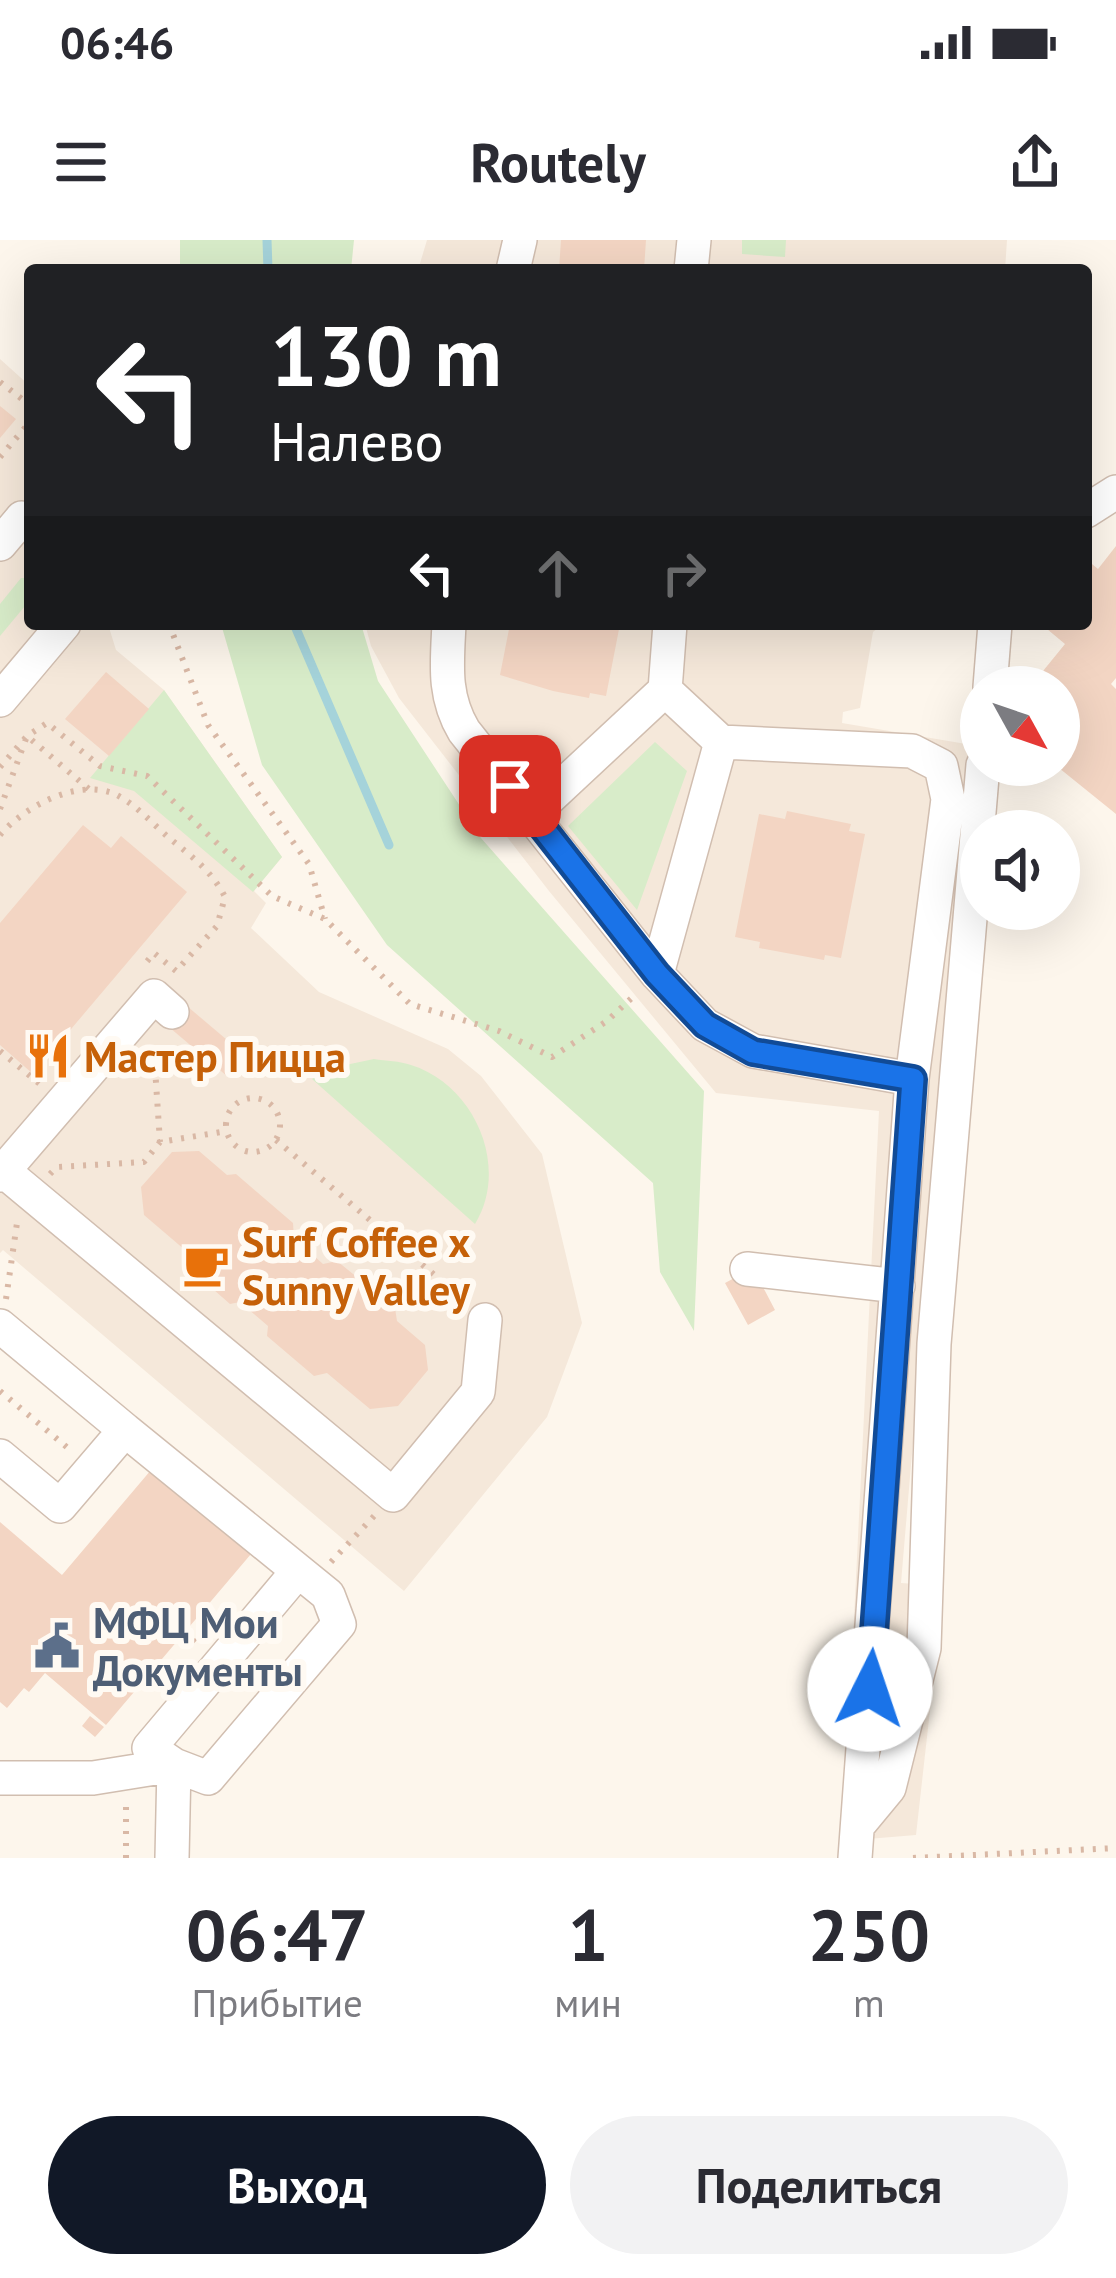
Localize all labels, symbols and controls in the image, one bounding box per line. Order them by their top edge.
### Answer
text: 06:46 [60,13,174,71]
text: Routely [470,127,646,197]
icon: menu [48,129,114,195]
icon: share [1002,129,1068,195]
text: 130 m [270,300,502,409]
icon: left [72,312,228,468]
text: Налево [270,406,444,476]
icon: left [399,540,465,606]
icon: ahead [525,540,591,606]
icon: right [651,540,717,606]
north arrow [960,666,1080,786]
map controls [960,666,1080,930]
pin [459,735,561,837]
icon: arrive [477,753,543,819]
button: sound [960,810,1080,930]
place label: Мастер Пицца [84,1029,346,1084]
restaurant icon: Мастер Пицца [23,1031,73,1081]
place label: Surf Coffee x Sunny Valley [242,1214,471,1317]
cafe icon: Surf Coffee x Sunny Valley [181,1240,231,1290]
place label: МФЦ Мои Документы [93,1595,303,1698]
public building icon: МФЦ Мои Документы [32,1621,82,1671]
position arrow [807,1626,933,1752]
text: 06:47 [186,1888,369,1981]
text: 1 [568,1888,609,1981]
text: 250 [808,1888,930,1981]
text: Прибытие [191,1977,363,2028]
text: мин [554,1977,622,2028]
text: m [853,1977,885,2028]
button: Выход [48,2116,546,2254]
button: Поделиться [570,2116,1068,2254]

